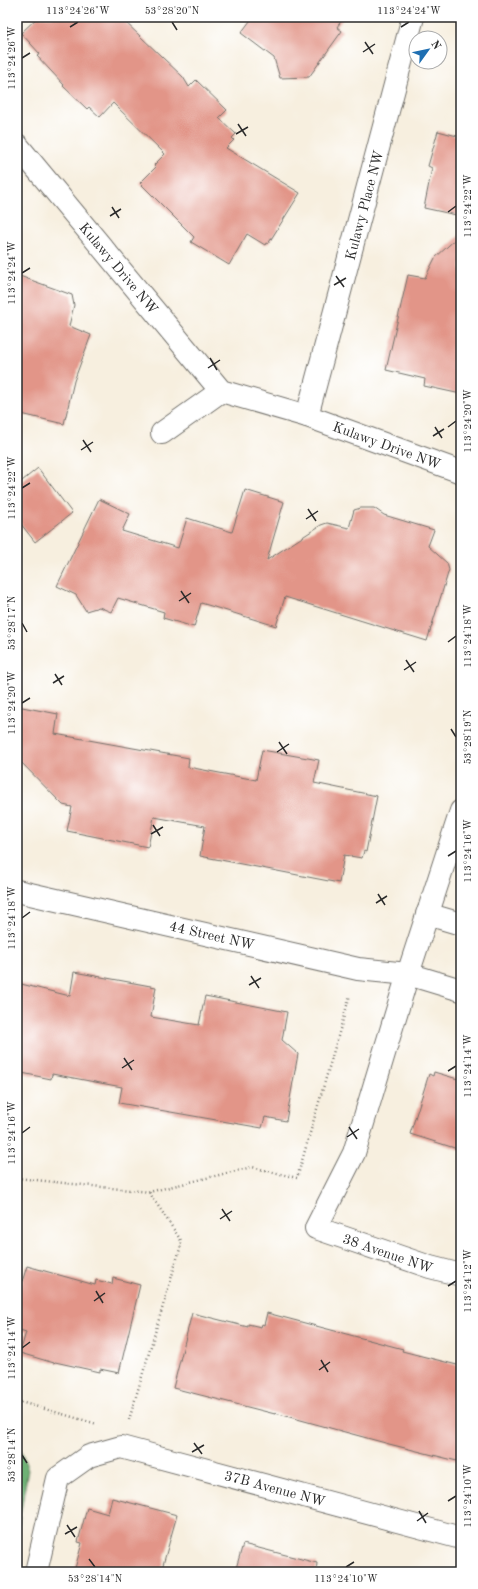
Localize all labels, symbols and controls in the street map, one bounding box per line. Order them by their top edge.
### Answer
text: 113°24'26"W [46,6,110,16]
text: 53°28'20"N [145,6,200,16]
text: 113°24'24"W [377,6,441,16]
text: 113°24'26"W [7,26,17,90]
north arrow [408,30,448,70]
text: N [428,39,442,52]
street label: Kulawy Place NW [344,149,386,262]
text: 113°24'22"W [463,174,473,238]
street label: Kulawy Drive NW [76,221,160,317]
text: 113°24'24"W [7,241,17,305]
text: 113°24'20"W [463,389,473,453]
street label: Kulawy Drive NW [331,420,443,472]
text: 113°24'22"W [7,456,17,520]
text: 53°28'17"N [7,595,17,650]
text: 113°24'18"W [463,604,473,668]
text: 113°24'20"W [7,671,17,735]
text: 53°28'19"N [463,709,473,764]
text: 113°24'16"W [463,819,473,883]
text: 113°24'18"W [7,886,17,950]
street label: 44 Street NW [168,919,256,953]
text: 113°24'14"W [463,1034,473,1098]
text: 113°24'16"W [7,1101,17,1165]
street label: 38 Avenue NW [341,1232,435,1276]
text: 113°24'12"W [463,1249,473,1313]
text: 113°24'14"W [7,1316,17,1380]
text: 53°28'14"N [7,1427,17,1482]
text: 113°24'10"W [463,1464,473,1528]
street label: 37B Avenue NW [223,1469,327,1509]
text: 53°28'14"N [68,1574,123,1584]
text: 113°24'10"W [314,1574,378,1584]

